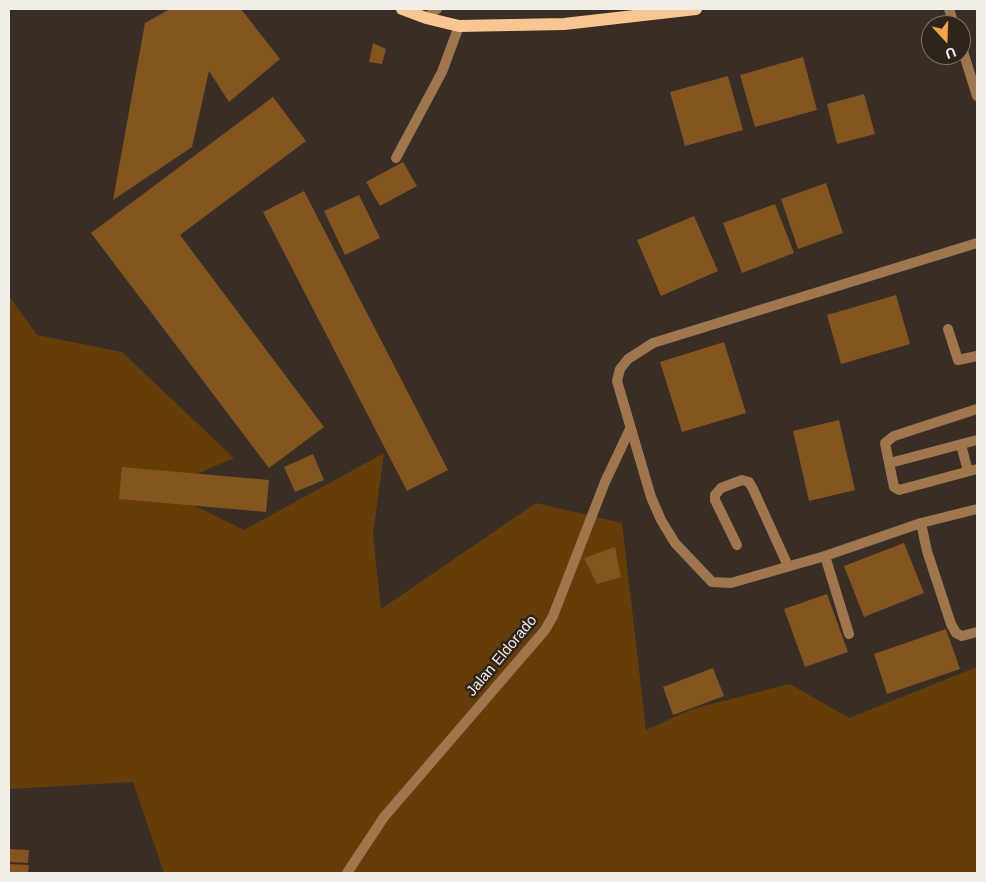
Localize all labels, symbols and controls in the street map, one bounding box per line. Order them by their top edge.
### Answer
north arrow [921,15,971,65]
text: U [943,44,958,62]
street label: Jalan Eldorado [463,612,541,700]

